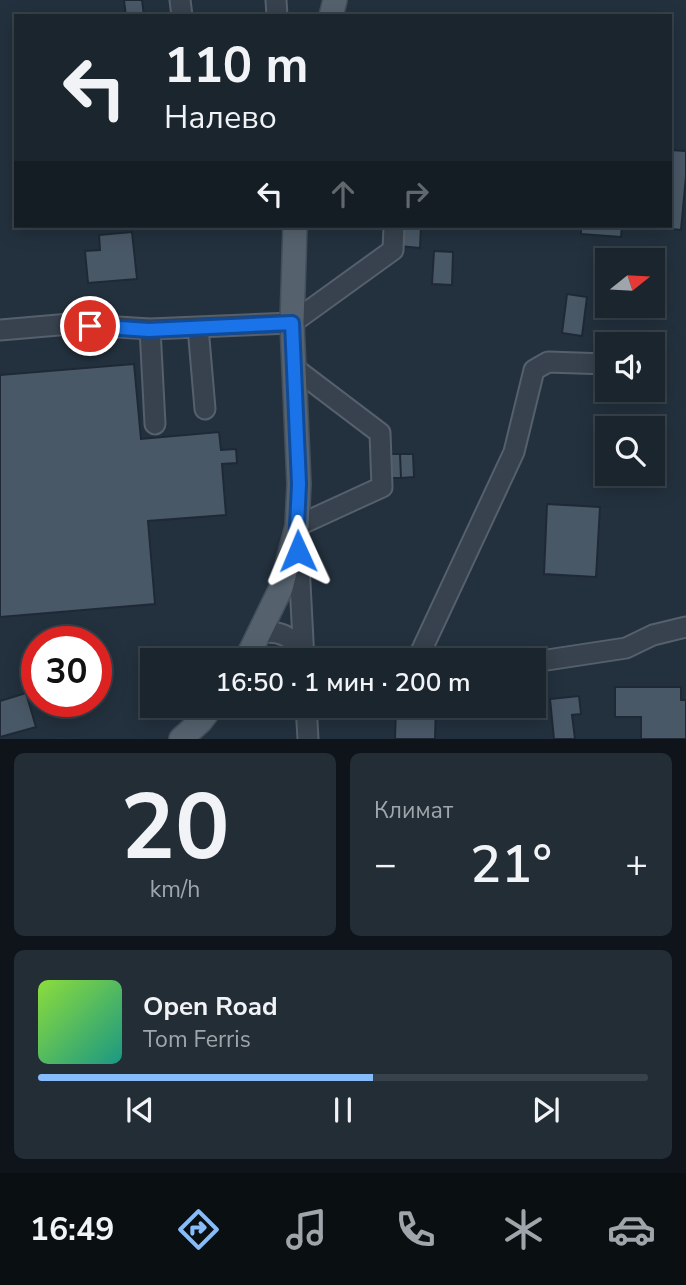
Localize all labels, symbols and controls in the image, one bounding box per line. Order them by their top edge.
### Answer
text: 110 m [164,32,308,99]
icon: left [49,42,140,133]
text: Налево [164,96,277,139]
icon: left [251,175,289,213]
icon: ahead [324,175,362,213]
icon: right [397,175,435,213]
north arrow [595,248,665,318]
map controls [595,248,665,486]
pin [60,296,120,356]
icon: arrive [71,307,109,345]
button: sound [595,332,665,402]
button: search [595,416,665,486]
position arrow [261,514,335,588]
speed limit sign: 30 [21,626,112,717]
text: 16:50 · 1 мин · 200 m [215,665,471,700]
text: 20 [120,766,230,890]
text: Климат [374,795,453,826]
text: 21° [470,829,552,900]
text: − [374,839,397,890]
text: + [625,839,648,890]
text: km/h [150,874,200,905]
text: Open Road [143,989,278,1024]
text: Tom Ferris [143,1024,251,1055]
icon: previous [121,1091,159,1129]
icon: pause [324,1091,362,1129]
icon: next [527,1091,565,1129]
icon: directions [174,1205,223,1254]
icon: music [282,1205,331,1254]
icon: phone [391,1205,440,1254]
icon: climate [499,1205,548,1254]
icon: car [607,1205,656,1254]
text: 16:49 [30,1208,114,1251]

